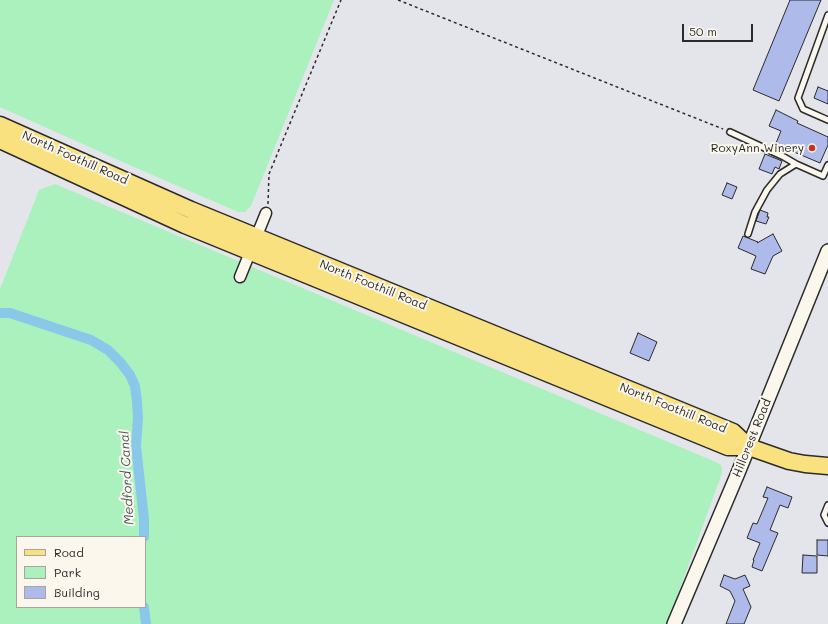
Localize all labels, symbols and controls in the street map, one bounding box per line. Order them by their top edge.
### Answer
scale bar [684,16,755,42]
text: 50 m [689,23,717,39]
street label: North Foothill Road [20,128,130,188]
place label: RoxyAnn Winery [711,141,804,155]
marker: RoxyAnn Winery [807,143,817,153]
street label: North Foothill Road [317,257,429,313]
street label: North Foothill Road [617,380,729,436]
street label: Hillcrest Road [730,397,774,479]
water label: Medford Canal [117,431,137,525]
legend [16,536,146,608]
text: Road [54,544,84,560]
text: Park [54,564,81,580]
text: Building [54,584,100,600]

